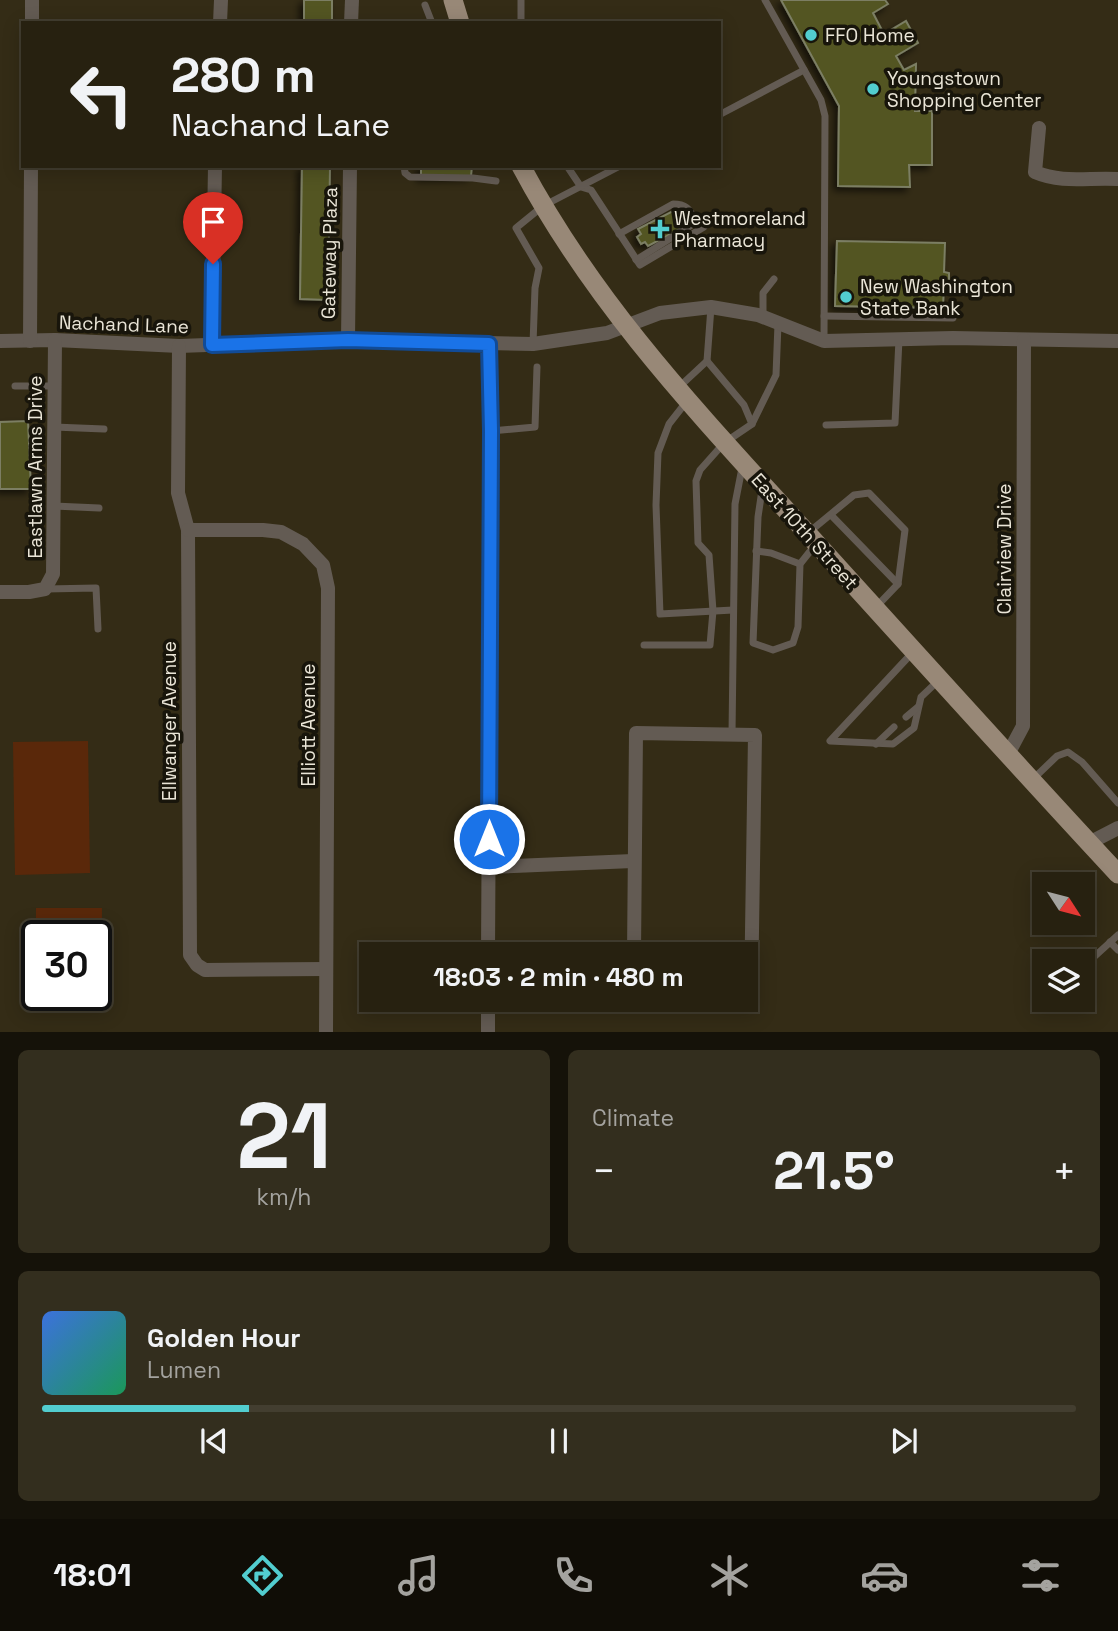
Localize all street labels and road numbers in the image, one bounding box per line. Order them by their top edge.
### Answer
street label: Gateway Plaza [316,187,343,319]
street label: Nachand Lane [58,310,189,339]
street label: Eastlawn Arms Drive [23,376,48,558]
street label: East 10th Street [746,468,864,595]
street label: Clairview Drive [992,483,1017,615]
street label: Ellwanger Avenue [157,641,182,801]
street label: Elliott Avenue [296,664,321,787]

